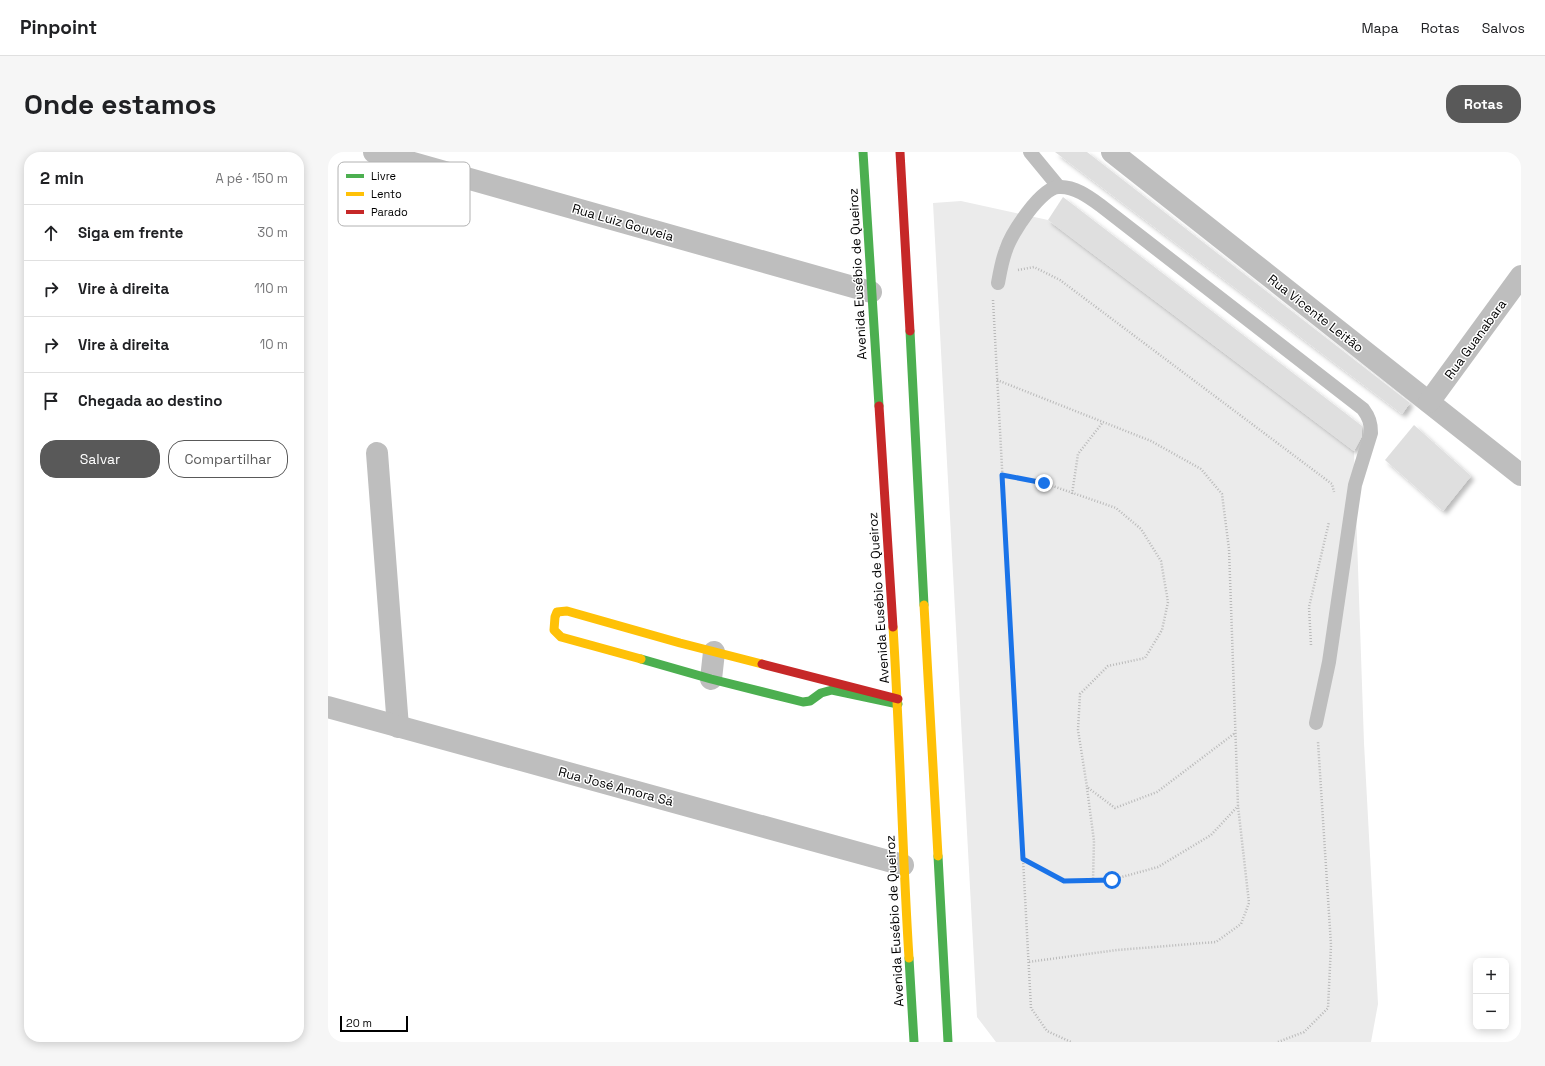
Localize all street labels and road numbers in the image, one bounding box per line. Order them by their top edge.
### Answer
street label: Avenida Eusébio de Queiroz [845,188,870,360]
street label: Rua Luiz Gouveia [570,200,676,245]
street label: Rua Vicente Leitão [1264,271,1367,356]
street label: Rua Guanabara [1441,296,1510,382]
street label: Avenida Eusébio de Queiroz [864,512,893,684]
street label: Rua José Amora Sá [556,763,676,810]
street label: Avenida Eusébio de Queiroz [882,835,907,1007]

